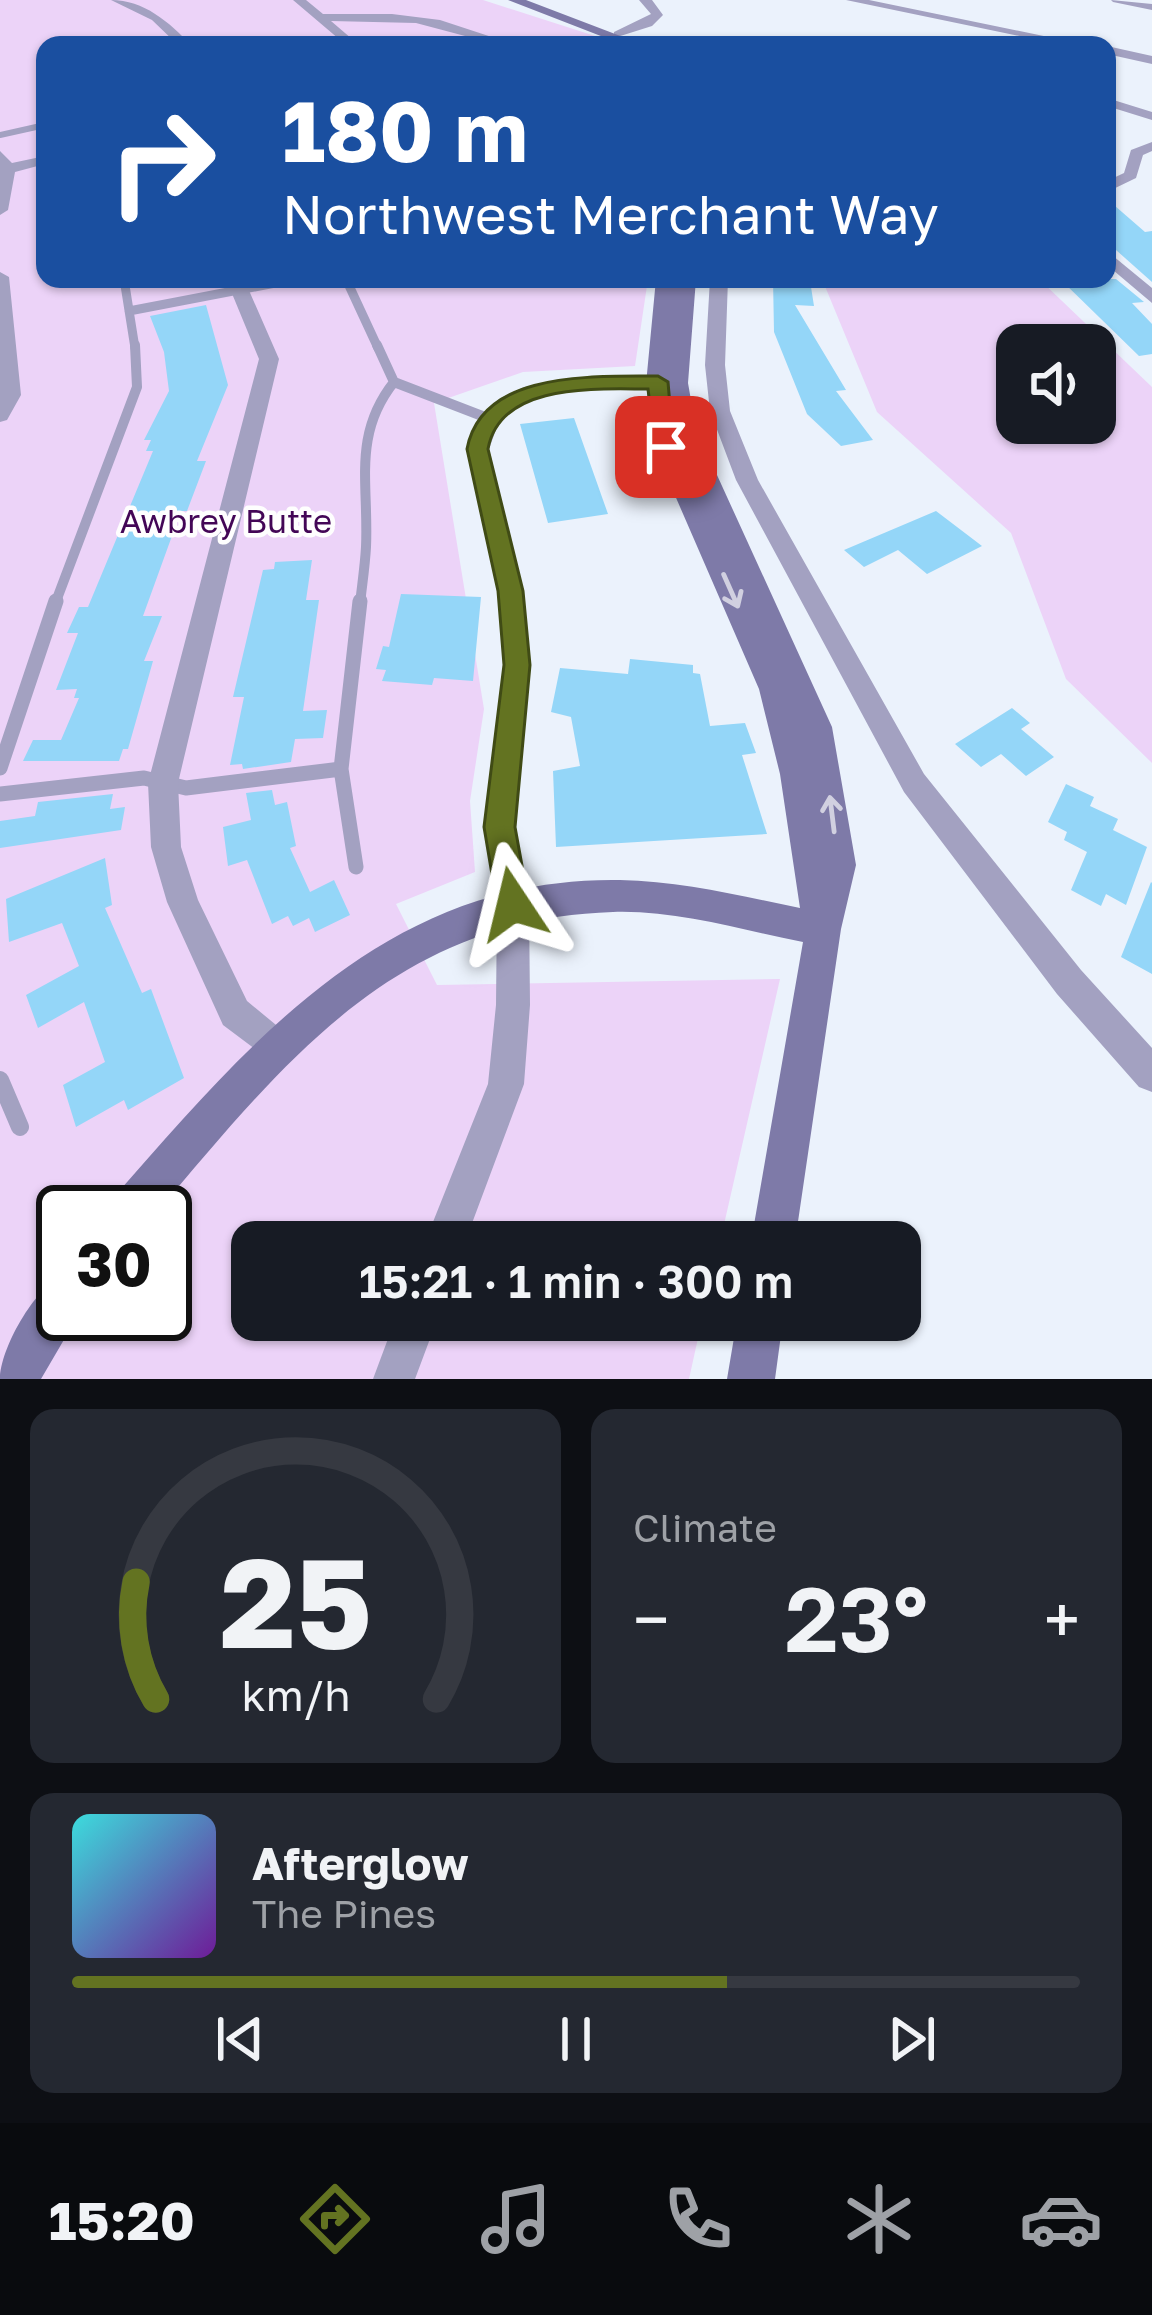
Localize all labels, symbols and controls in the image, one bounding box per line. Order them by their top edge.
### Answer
text: 180 m [282,80,528,180]
icon: right [84,84,240,240]
text: Northwest Merchant Way [282,181,939,246]
map controls [996,324,1116,444]
button: sound [996,324,1116,444]
pin [615,396,717,498]
icon: arrive [633,414,699,480]
park label: Awbrey Butte [120,501,332,540]
one-way arrow [722,572,744,608]
one-way arrow [821,796,843,835]
position arrow [450,841,576,967]
speed limit sign: 30 [36,1185,192,1341]
text: 15:21 · 1 min · 300 m [359,1254,793,1308]
text: Climate [633,1504,777,1551]
text: 25 [219,1526,372,1675]
text: 23° [785,1564,928,1672]
text: − [633,1579,669,1659]
text: + [1044,1579,1080,1659]
text: km/h [241,1669,350,1720]
text: Afterglow [252,1836,469,1890]
text: The Pines [252,1890,436,1937]
icon: previous [207,2006,273,2072]
icon: pause [543,2006,609,2072]
icon: next [879,2006,945,2072]
icon: directions [293,2177,377,2261]
icon: music [474,2177,558,2261]
icon: phone [656,2177,740,2261]
icon: climate [837,2177,921,2261]
icon: car [1019,2177,1103,2261]
text: 15:20 [49,2187,195,2252]

